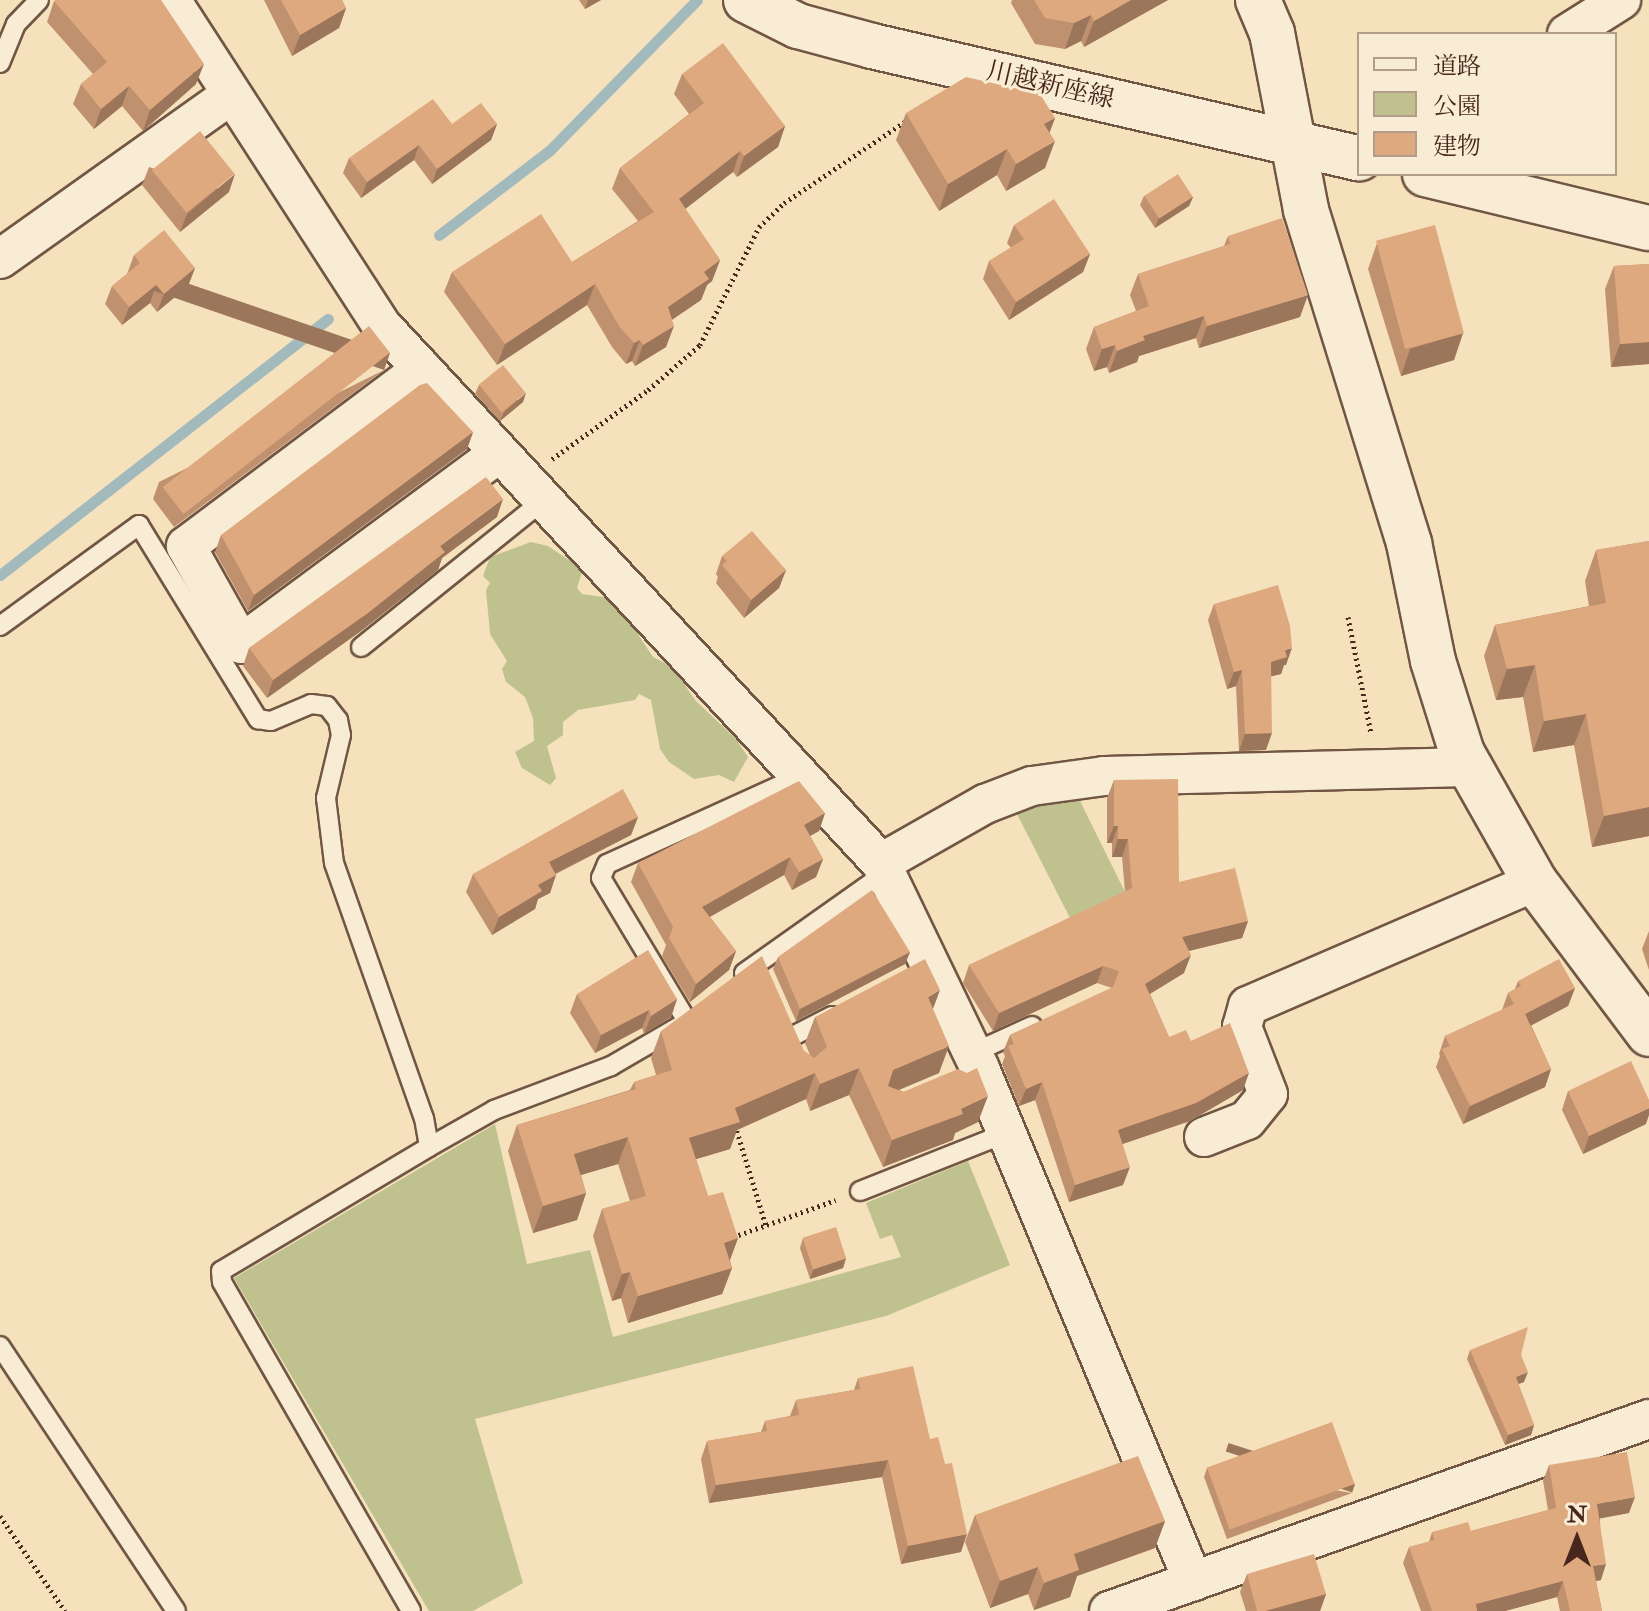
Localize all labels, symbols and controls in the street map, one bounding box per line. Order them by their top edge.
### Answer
legend [1357,32,1617,176]
text: 道路 [1433,51,1481,82]
street label: 川越新座線 [983,56,1117,116]
text: 公園 [1433,91,1481,122]
text: 建物 [1433,131,1481,162]
north arrow [1537,1499,1617,1579]
text: N [1567,1501,1587,1529]

